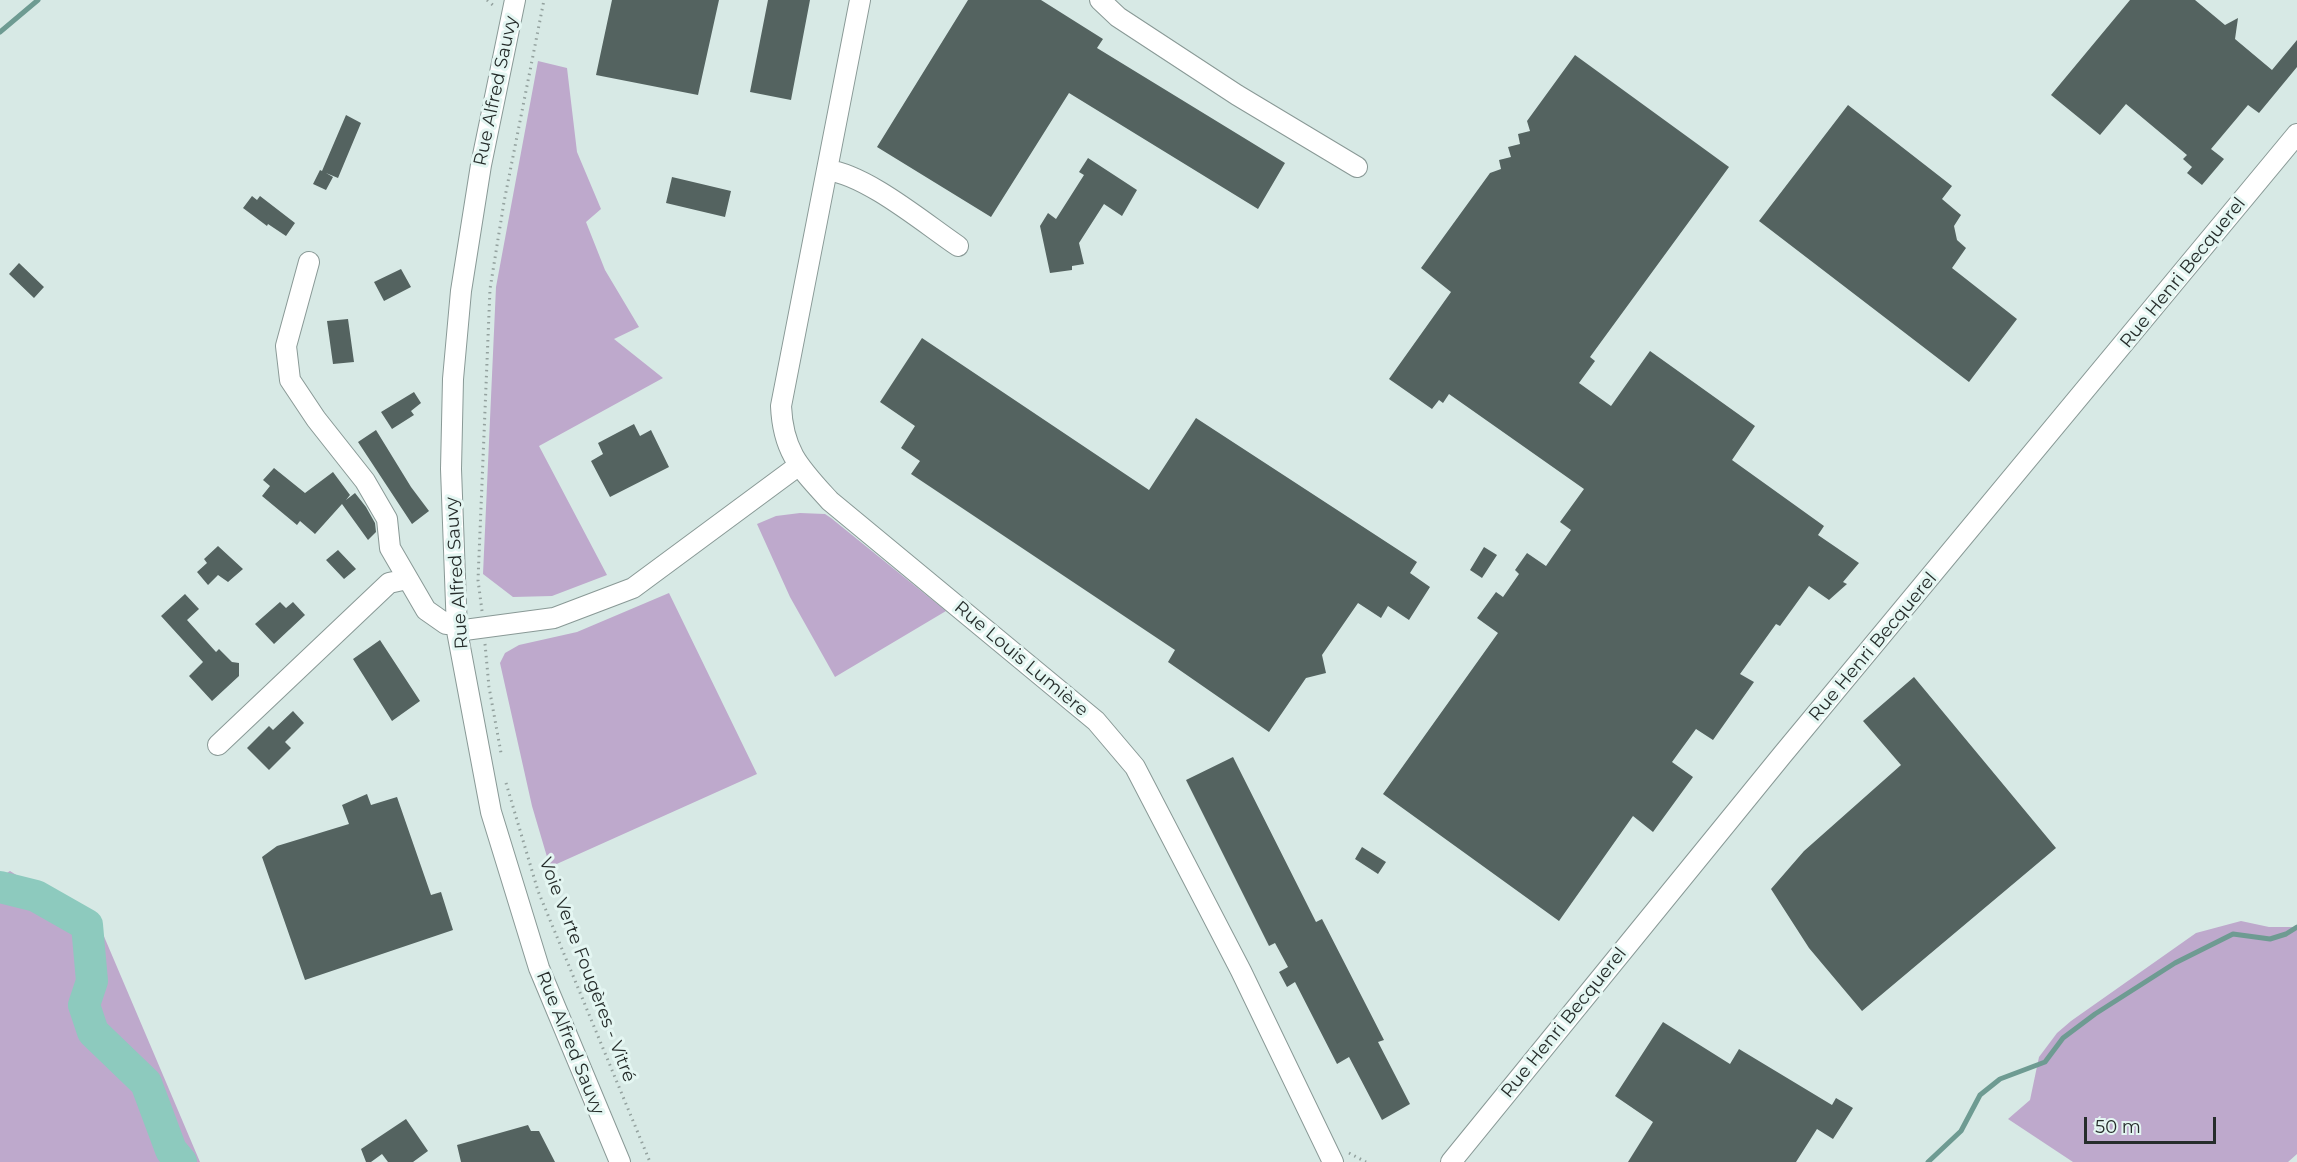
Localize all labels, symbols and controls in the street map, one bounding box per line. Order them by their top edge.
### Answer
street label: Rue Alfred Sauvy [470,14,522,168]
street label: Rue Henri Becquerel [2116,193,2250,353]
street label: Rue Alfred Sauvy [441,496,473,650]
street label: Rue Henri Becquerel [1805,568,1941,726]
street label: Rue Louis Lumière [950,597,1092,721]
street label: Voie Verte Fougères - Vitré [534,855,640,1085]
street label: Rue Henri Becquerel [1497,943,1631,1103]
street label: Rue Alfred Sauvy [531,968,609,1118]
scale bar [2087,1105,2219,1143]
text: 50 m [2095,1116,2141,1138]

